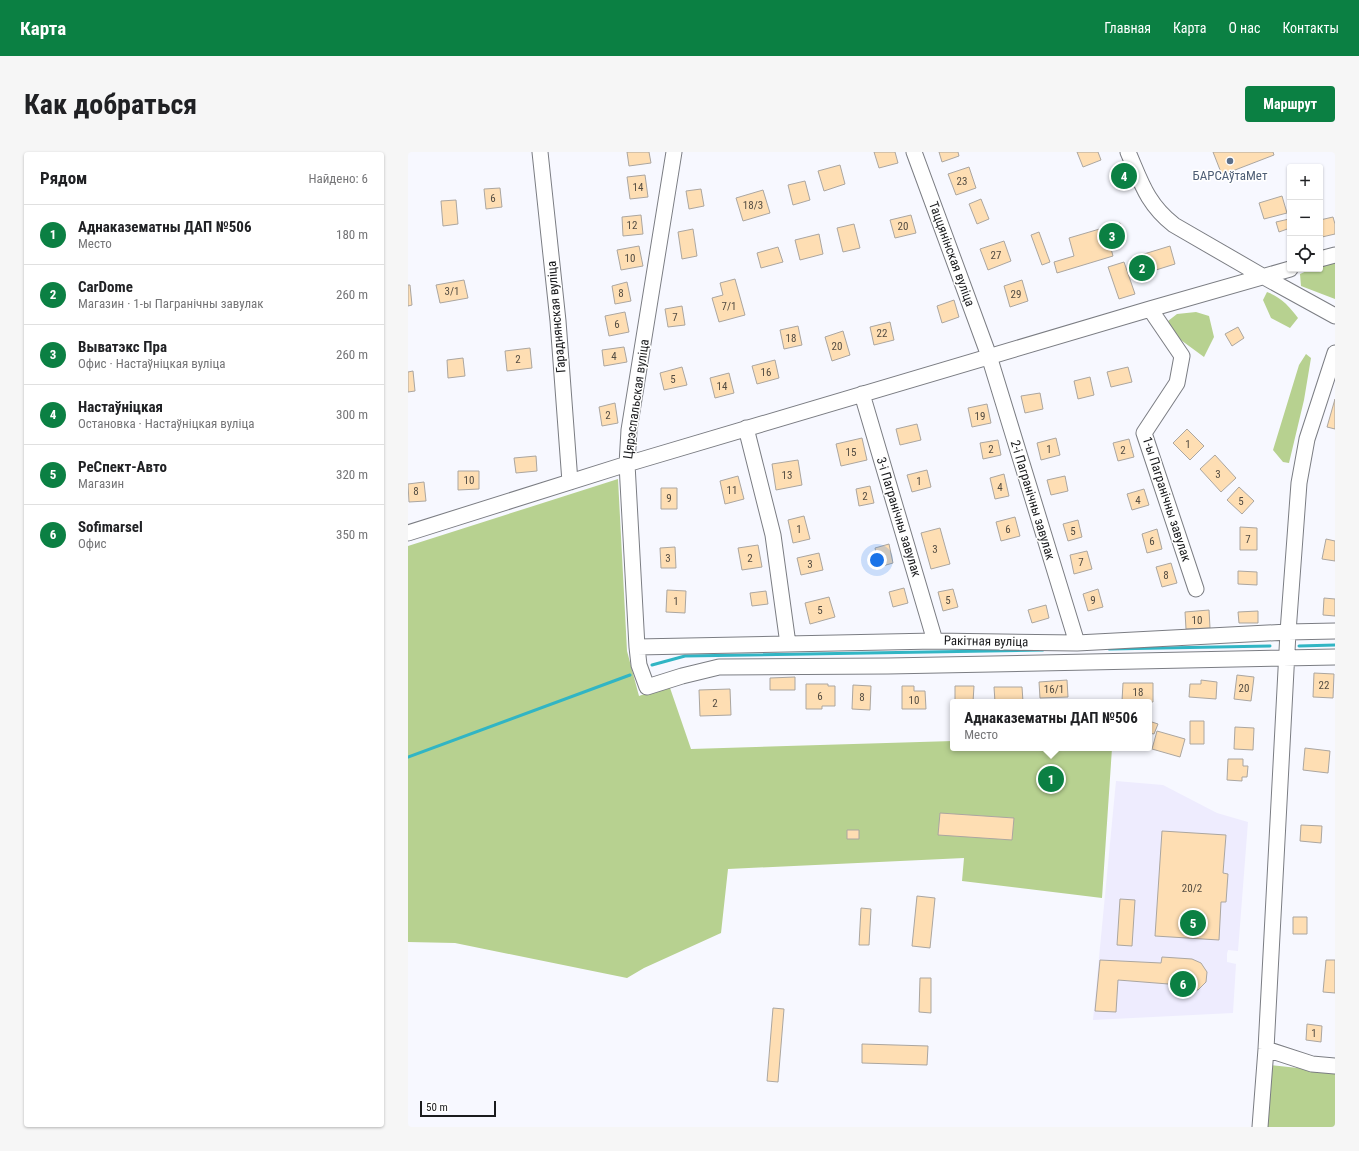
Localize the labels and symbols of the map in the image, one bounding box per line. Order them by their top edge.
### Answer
marker: БАРСАўтаМет [1225,156,1235,166]
pin: 4 [1111,161,1137,191]
place label: БАРСАўтаМет [1193,168,1268,183]
house number: 23 [957,175,967,188]
house number: 14 [633,181,644,194]
house number: 6 [490,192,496,205]
house number: 18/3 [743,199,763,212]
street label: Таццянінская вуліца [926,200,978,308]
house number: 12 [627,219,637,232]
house number: 20 [898,220,908,233]
pin: 3 [1099,221,1125,251]
house number: 27 [991,249,1001,262]
house number: 10 [625,252,635,265]
pin: 2 [1129,253,1155,283]
street label: Гараднянская вуліца [544,260,568,374]
house number: 3/1 [445,285,459,298]
house number: 8 [618,287,624,300]
house number: 29 [1011,288,1021,301]
house number: 7/1 [722,300,736,313]
house number: 7 [672,311,678,324]
house number: 6 [614,318,620,331]
house number: 22 [877,327,887,340]
house number: 18 [786,332,796,345]
street label: Цярэспальская вуліца [620,338,652,460]
house number: 20 [832,340,842,353]
house number: 4 [611,350,617,363]
house number: 2 [515,353,521,366]
house number: 16 [761,366,771,379]
house number: 5 [670,373,676,386]
house number: 14 [717,380,728,393]
house number: 2 [605,409,611,422]
house number: 19 [975,410,985,423]
street label: 1-ы Пагранічны завулак [1140,435,1194,564]
street label: 2-і Пагранічны завулак [1008,438,1059,562]
house number: 1 [1185,438,1191,451]
house number: 2 [988,443,994,456]
house number: 1 [1046,443,1052,456]
house number: 2 [1120,444,1126,457]
house number: 15 [846,446,856,459]
street label: 3-і Пагранічны завулак [874,455,925,579]
house number: 3 [1215,468,1221,481]
house number: 13 [782,469,792,482]
house number: 10 [464,474,474,487]
house number: 1 [916,475,922,488]
house number: 4 [997,481,1003,494]
house number: 11 [727,484,737,497]
house number: 8 [413,485,419,498]
house number: 2 [862,490,868,503]
house number: 9 [666,492,672,505]
house number: 4 [1135,494,1141,507]
house number: 5 [1238,495,1244,508]
house number: 1 [796,523,802,536]
house number: 6 [1005,523,1011,536]
house number: 5 [1070,525,1076,538]
house number: 7 [1245,533,1251,546]
house number: 6 [1149,535,1155,548]
house number: 3 [932,543,938,556]
your location [867,550,887,570]
house number: 3 [665,552,671,565]
house number: 2 [747,552,753,565]
house number: 7 [1078,556,1084,569]
house number: 3 [807,558,813,571]
house number: 8 [1163,569,1169,582]
house number: 5 [945,594,951,607]
house number: 9 [1090,594,1096,607]
house number: 1 [673,595,679,608]
house number: 5 [817,604,823,617]
house number: 10 [1192,614,1202,627]
street label: Ракітная вуліца [944,633,1028,649]
house number: 22 [1319,679,1329,692]
house number: 20 [1239,682,1249,695]
house number: 16/1 [1044,683,1064,696]
house number: 18 [1133,686,1143,699]
house number: 6 [817,690,823,703]
house number: 8 [859,691,865,704]
house number: 10 [909,694,919,707]
house number: 2 [712,697,718,710]
pin: 1 [1038,764,1064,794]
house number: 20/2 [1182,882,1202,895]
pin: 5 [1180,908,1206,938]
pin: 6 [1170,969,1196,999]
house number: 1 [1311,1027,1317,1040]
scale bar [420,1099,496,1118]

